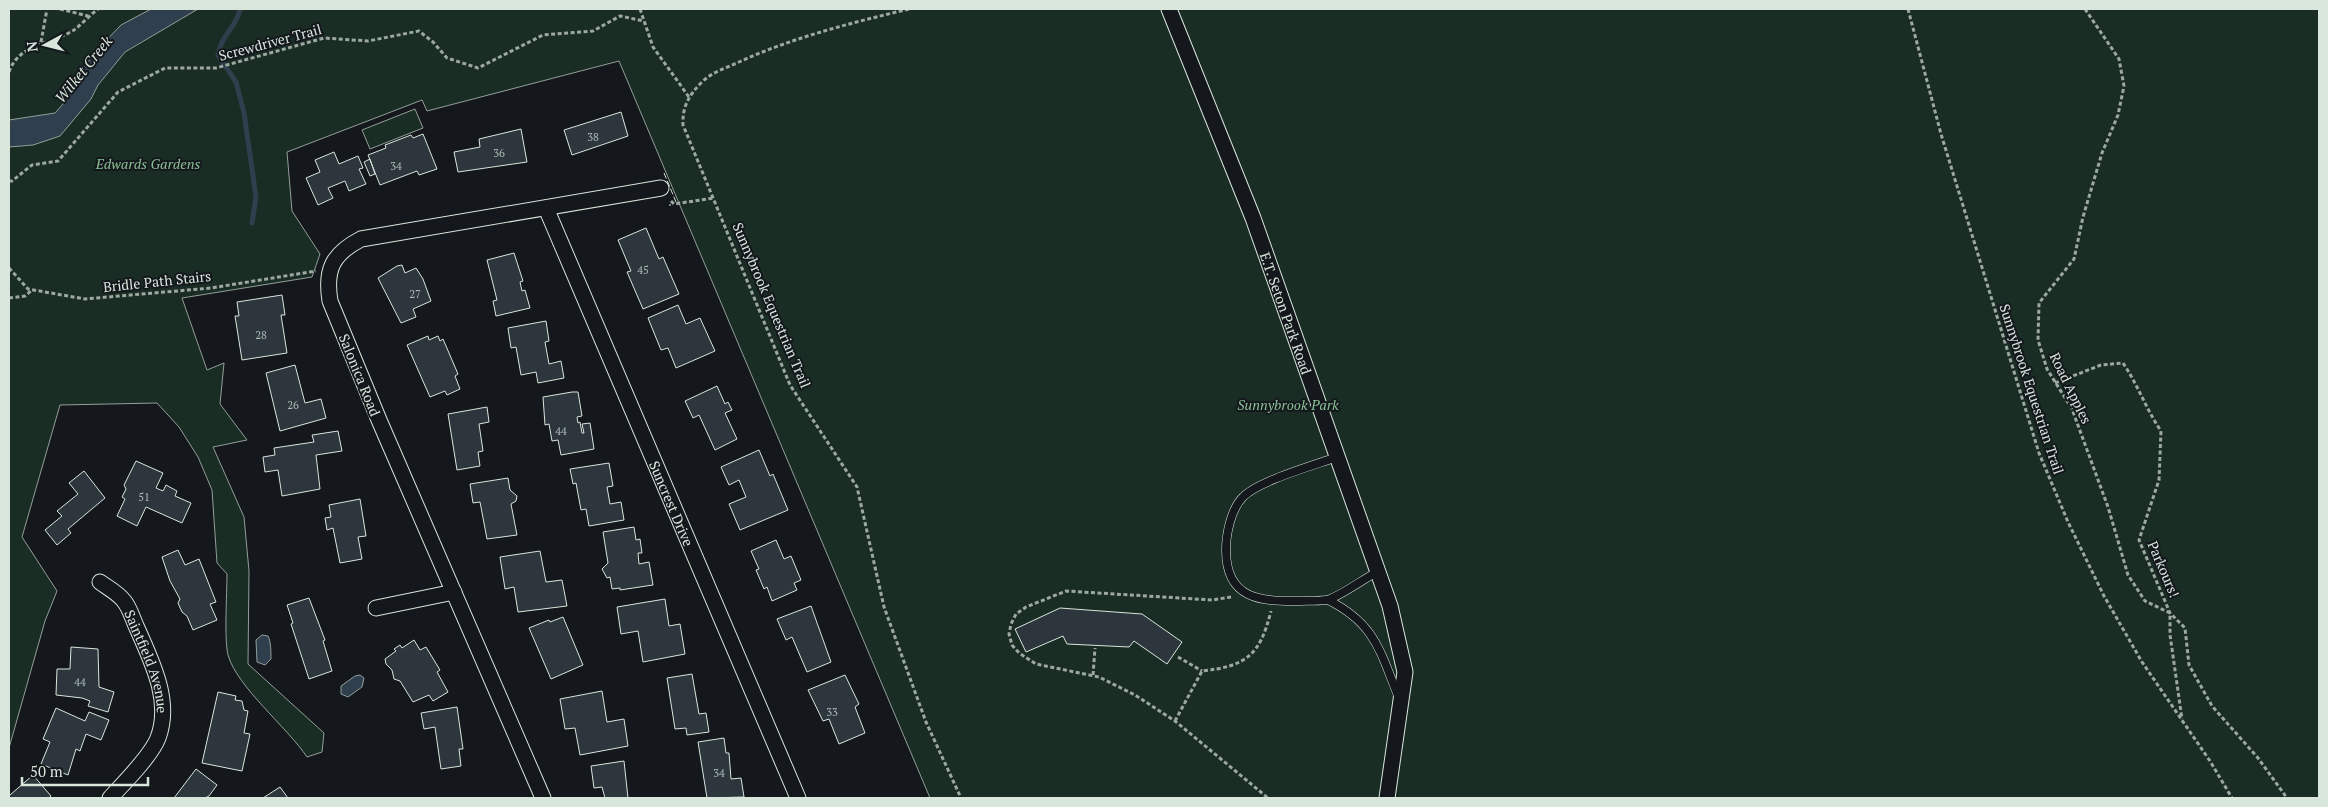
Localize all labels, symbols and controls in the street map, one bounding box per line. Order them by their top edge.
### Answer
street label: Screwdriver Trail [216,19,324,65]
north arrow [20,20,70,70]
water label: Wilket Creek [50,31,117,107]
text: N [21,40,42,53]
house number: 38 [587,130,599,144]
house number: 36 [493,146,505,160]
park label: Edwards Gardens [95,154,200,173]
house number: 34 [390,159,402,173]
street label: Sunnybrook Equestrian Trail [728,219,816,391]
street label: E.T. Seton Park Road [1256,249,1317,377]
house number: 45 [637,263,649,277]
street label: Bridle Path Stairs [102,266,212,296]
house number: 27 [409,287,421,301]
street label: Sunnybrook Equestrian Trail [1995,301,2069,477]
house number: 28 [255,328,267,342]
street label: Salonica Road [335,331,385,419]
street label: Road Apples [2046,349,2096,427]
park label: Sunnybrook Park [1237,395,1339,414]
house number: 26 [287,398,299,412]
house number: 44 [555,424,567,438]
street label: Suncrest Drive [645,458,699,549]
house number: 51 [138,490,150,504]
street label: Parkours! [2144,538,2184,600]
street label: Saintfield Avenue [121,607,172,713]
house number: 44 [74,675,86,689]
house number: 33 [826,705,838,719]
scale bar [22,754,149,786]
text: 50 m [30,761,63,781]
house number: 34 [713,766,725,780]

